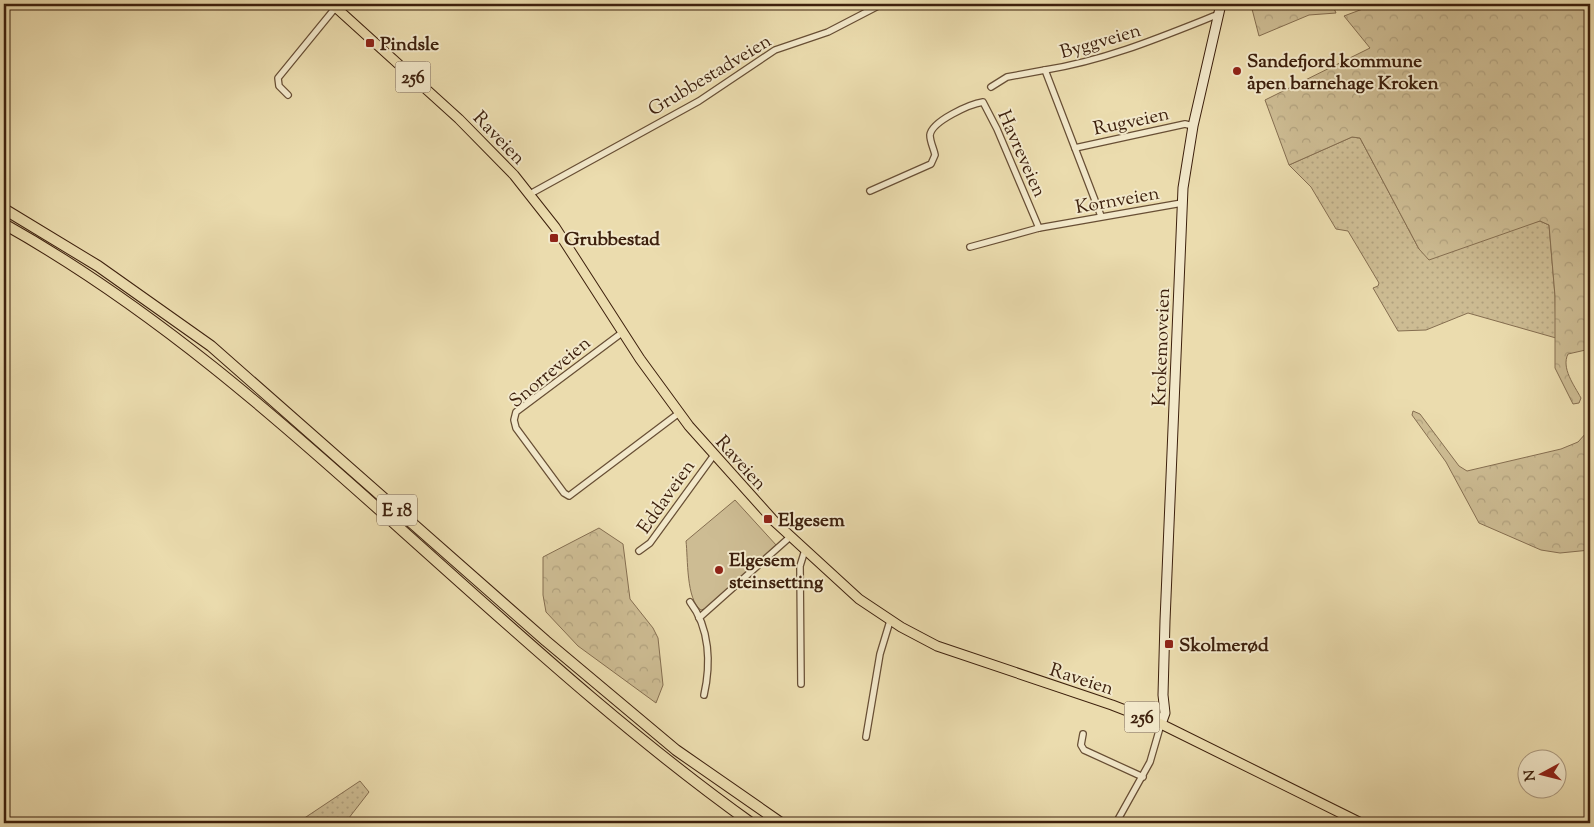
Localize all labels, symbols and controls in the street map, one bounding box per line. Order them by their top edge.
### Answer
street label: Byggveien [1057,18,1144,67]
street label: Grubbestadveien [644,29,777,124]
place label: Pindsle [380,32,439,59]
marker: Pindsle [364,37,376,49]
place label: Sandefjord kommune åpen barnehage Kroken [1247,49,1439,98]
road number: 256 [396,62,430,92]
marker: Sandefjord kommune åpen barnehage Kroken [1231,65,1243,77]
street label: Rugveien [1091,101,1172,144]
street label: Raveien [466,106,531,172]
street label: Havreveien [990,106,1052,202]
street label: Kornveien [1073,181,1162,222]
place label: Grubbestad [564,227,660,254]
marker: Grubbestad [548,232,560,244]
street label: Krokemoveien [1147,287,1178,407]
street label: Snorreveien [504,331,597,415]
street label: Raveien [708,430,772,497]
street label: Eddaveien [632,455,702,540]
road number: E 18 [377,494,417,526]
place label: Elgesem [778,508,845,535]
marker: Elgesem [762,513,774,525]
place label: Elgesem steinsetting [729,548,824,597]
marker: Elgesem steinsetting [713,564,725,576]
place label: Skolmerød [1179,633,1269,660]
marker: Skolmerød [1163,638,1175,650]
street label: Raveien [1046,657,1117,703]
road number: 256 [1124,702,1160,732]
north arrow [1516,750,1566,800]
text: N [1520,769,1542,782]

